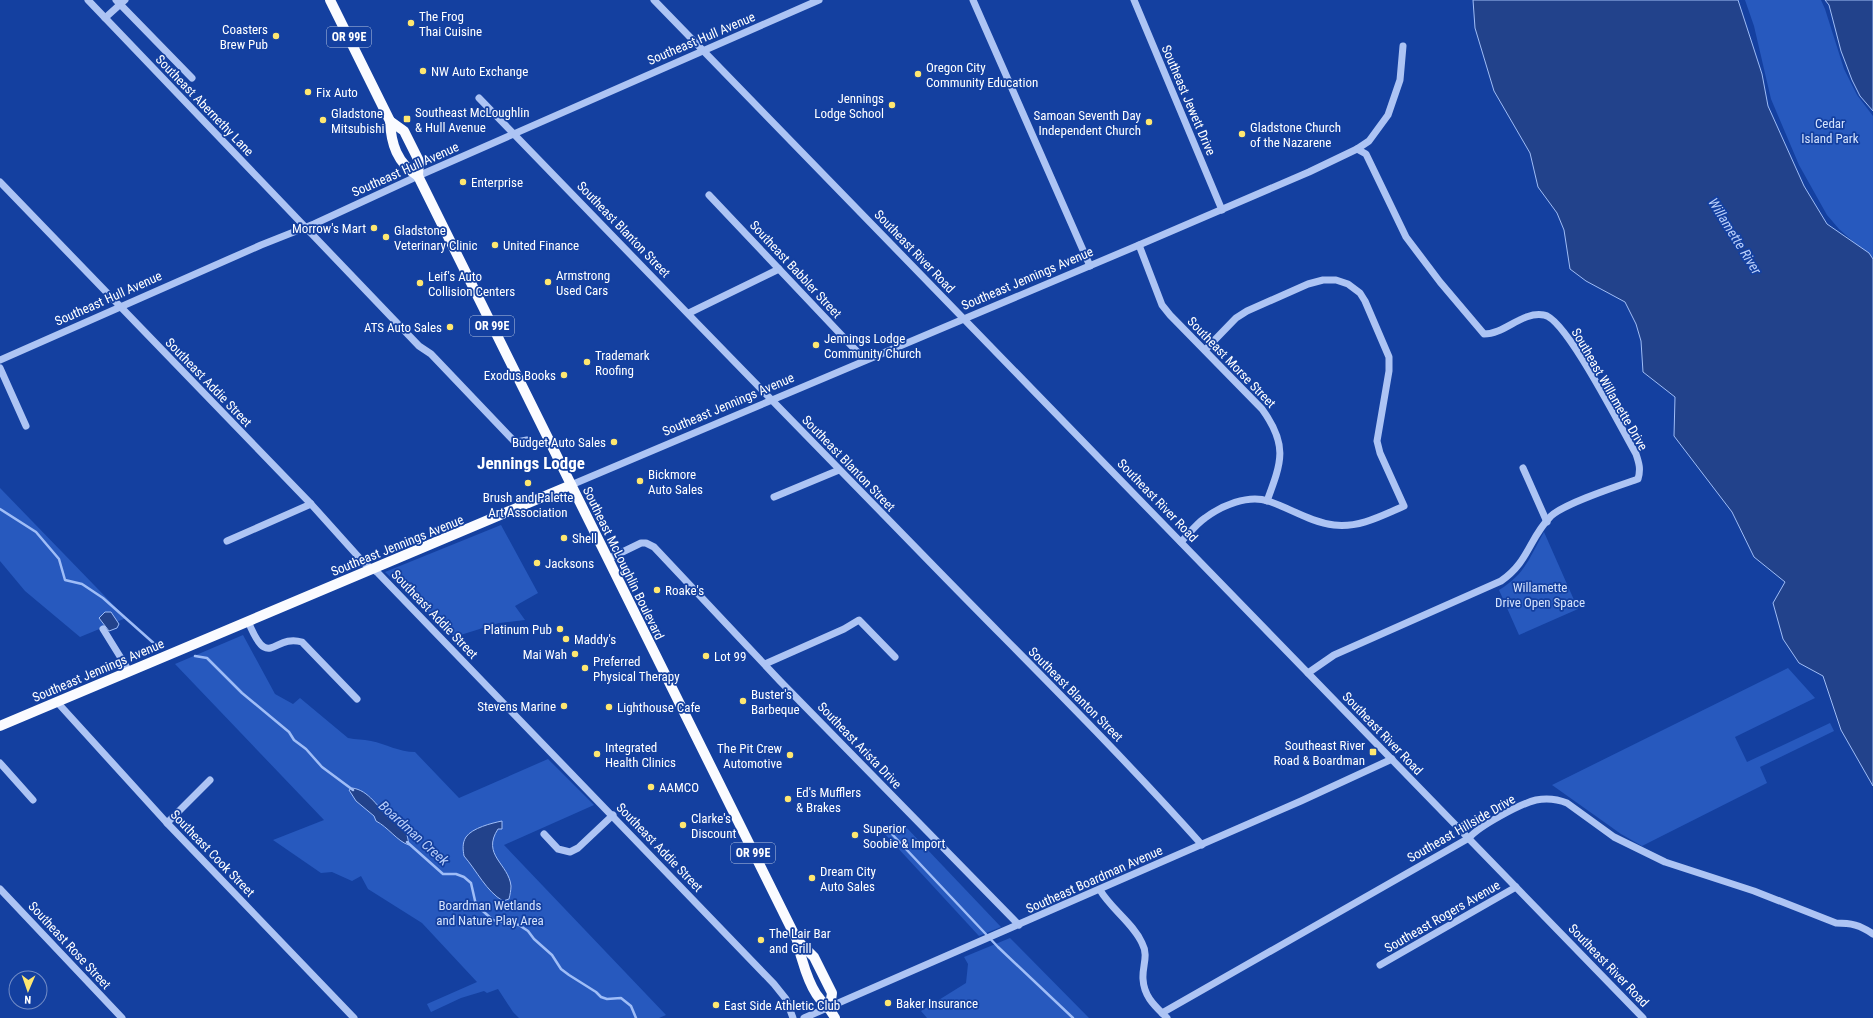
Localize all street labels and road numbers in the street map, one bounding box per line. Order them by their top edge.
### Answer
street label: Southeast Hull Avenue [645,9,757,68]
road number: OR 99E [327,27,371,47]
street label: Southeast Jewett Drive [1159,43,1219,158]
street label: Southeast Abernethy Lane [153,52,257,159]
street label: Southeast Hull Avenue [349,139,461,200]
street label: Southeast Blanton Street [574,178,673,280]
street label: Southeast River Road [871,207,958,296]
street label: Southeast Babbler Street [747,218,845,321]
street label: Southeast Jennings Avenue [959,244,1095,313]
street label: Southeast Hull Avenue [52,268,164,329]
street label: Southeast Morse Street [1184,314,1279,411]
road number: OR 99E [470,316,514,336]
street label: Southeast Willamette Drive [1568,326,1651,453]
street label: Southeast Addie Street [162,335,255,430]
street label: Southeast Jennings Avenue [660,370,796,439]
street label: Southeast Blanton Street [799,412,898,514]
street label: Southeast River Road [1114,456,1201,545]
street label: Southeast McLoughlin Boulevard [580,484,667,642]
street label: Southeast Jennings Avenue [329,512,466,579]
street label: Southeast Addie Street [388,567,481,662]
street label: Southeast Jennings Avenue [30,636,166,705]
street label: Southeast Blanton Street [1025,644,1126,745]
street label: Southeast River Road [1339,689,1426,778]
street label: Southeast Arista Drive [815,699,905,792]
street label: Southeast Hillside Drive [1405,791,1518,865]
street label: Southeast Addie Street [613,800,706,895]
street label: Southeast Cook Street [167,807,258,900]
road number: OR 99E [731,843,775,863]
street label: Southeast Boardman Avenue [1024,843,1165,916]
street label: Southeast Rogers Avenue [1382,877,1503,956]
street label: Southeast Rose Street [25,899,114,992]
street label: Southeast River Road [1565,921,1652,1010]

